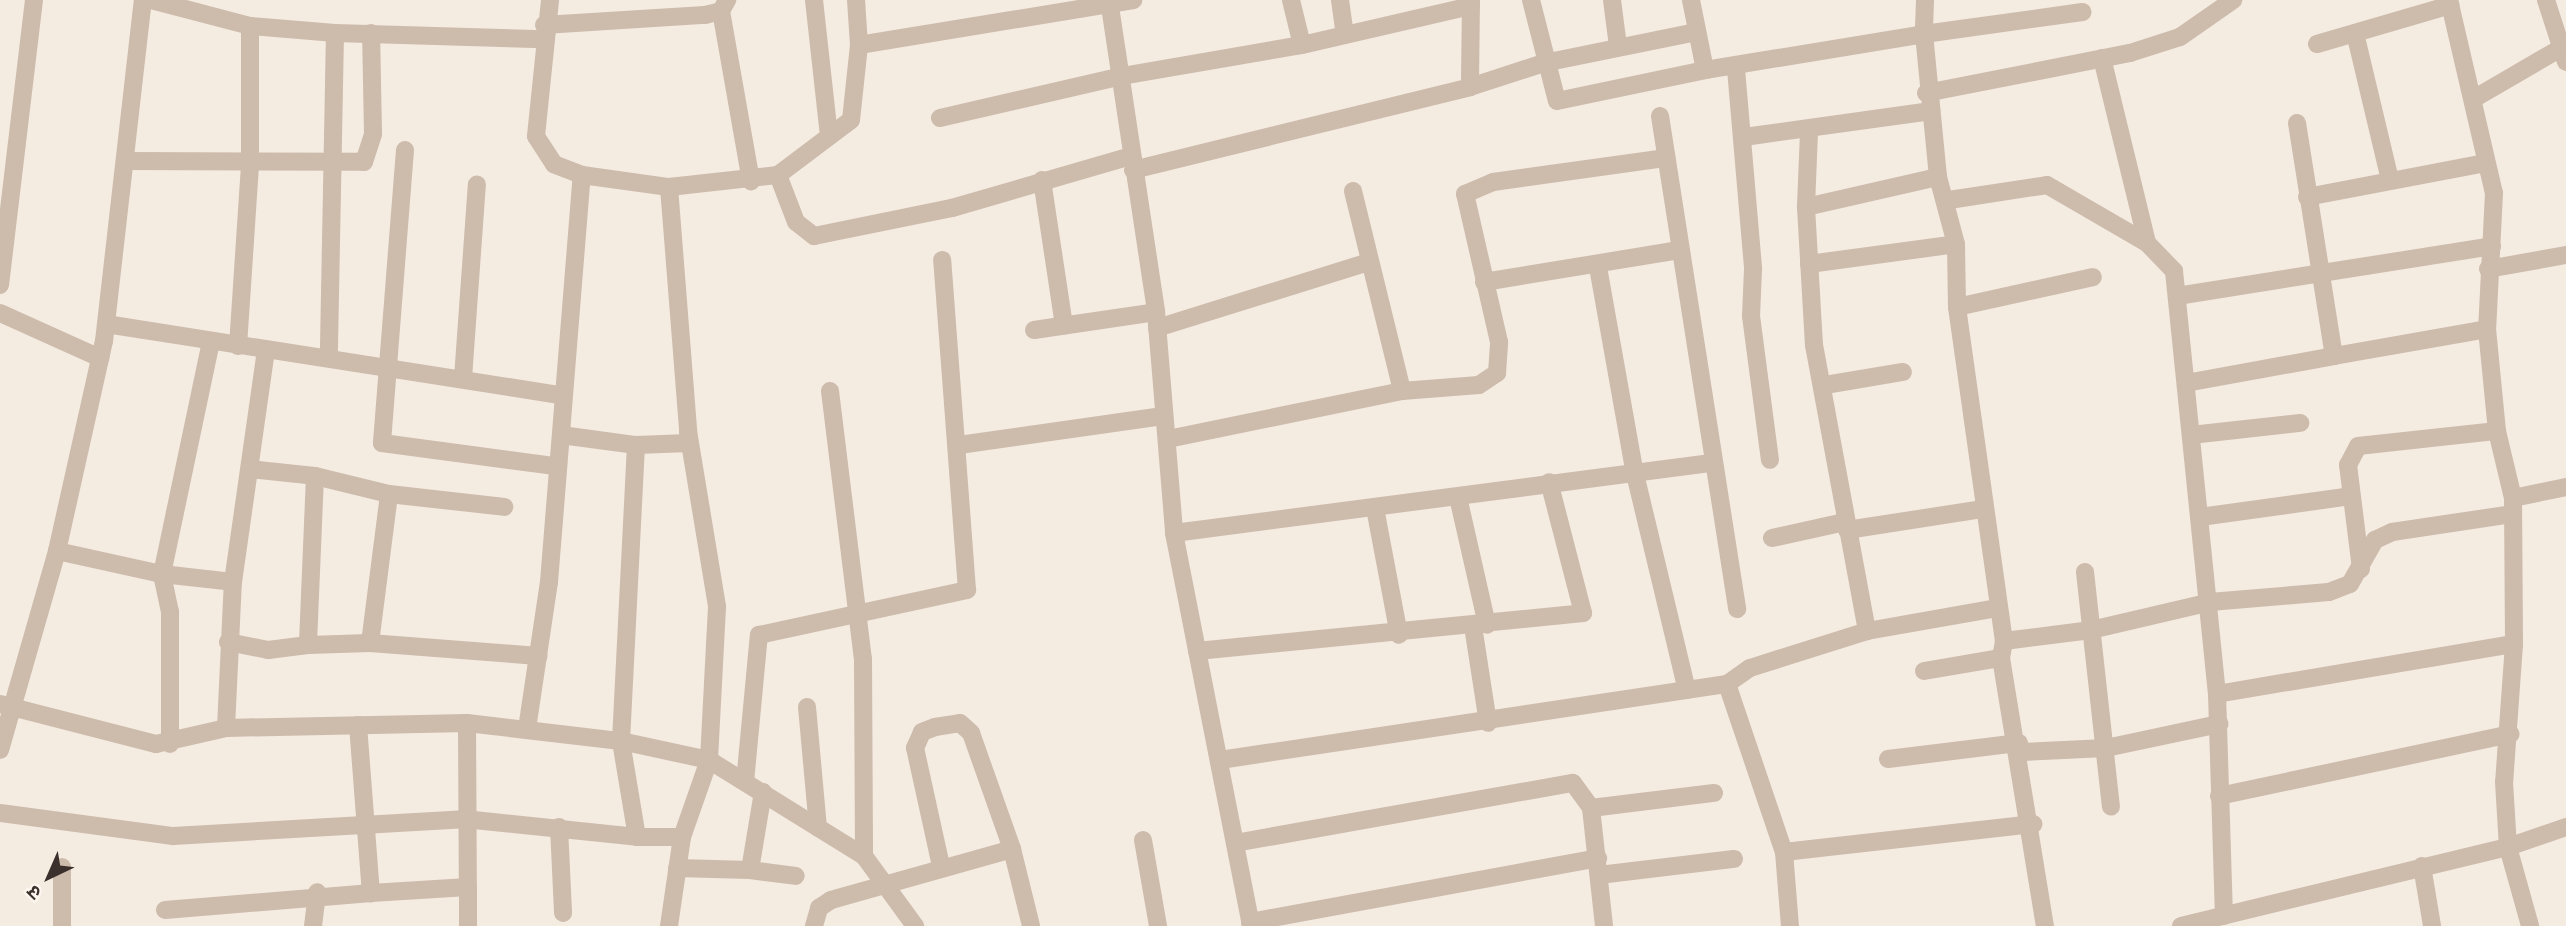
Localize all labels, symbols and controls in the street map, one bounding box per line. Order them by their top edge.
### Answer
north arrow [14,842,84,912]
text: उ [22,880,46,905]

